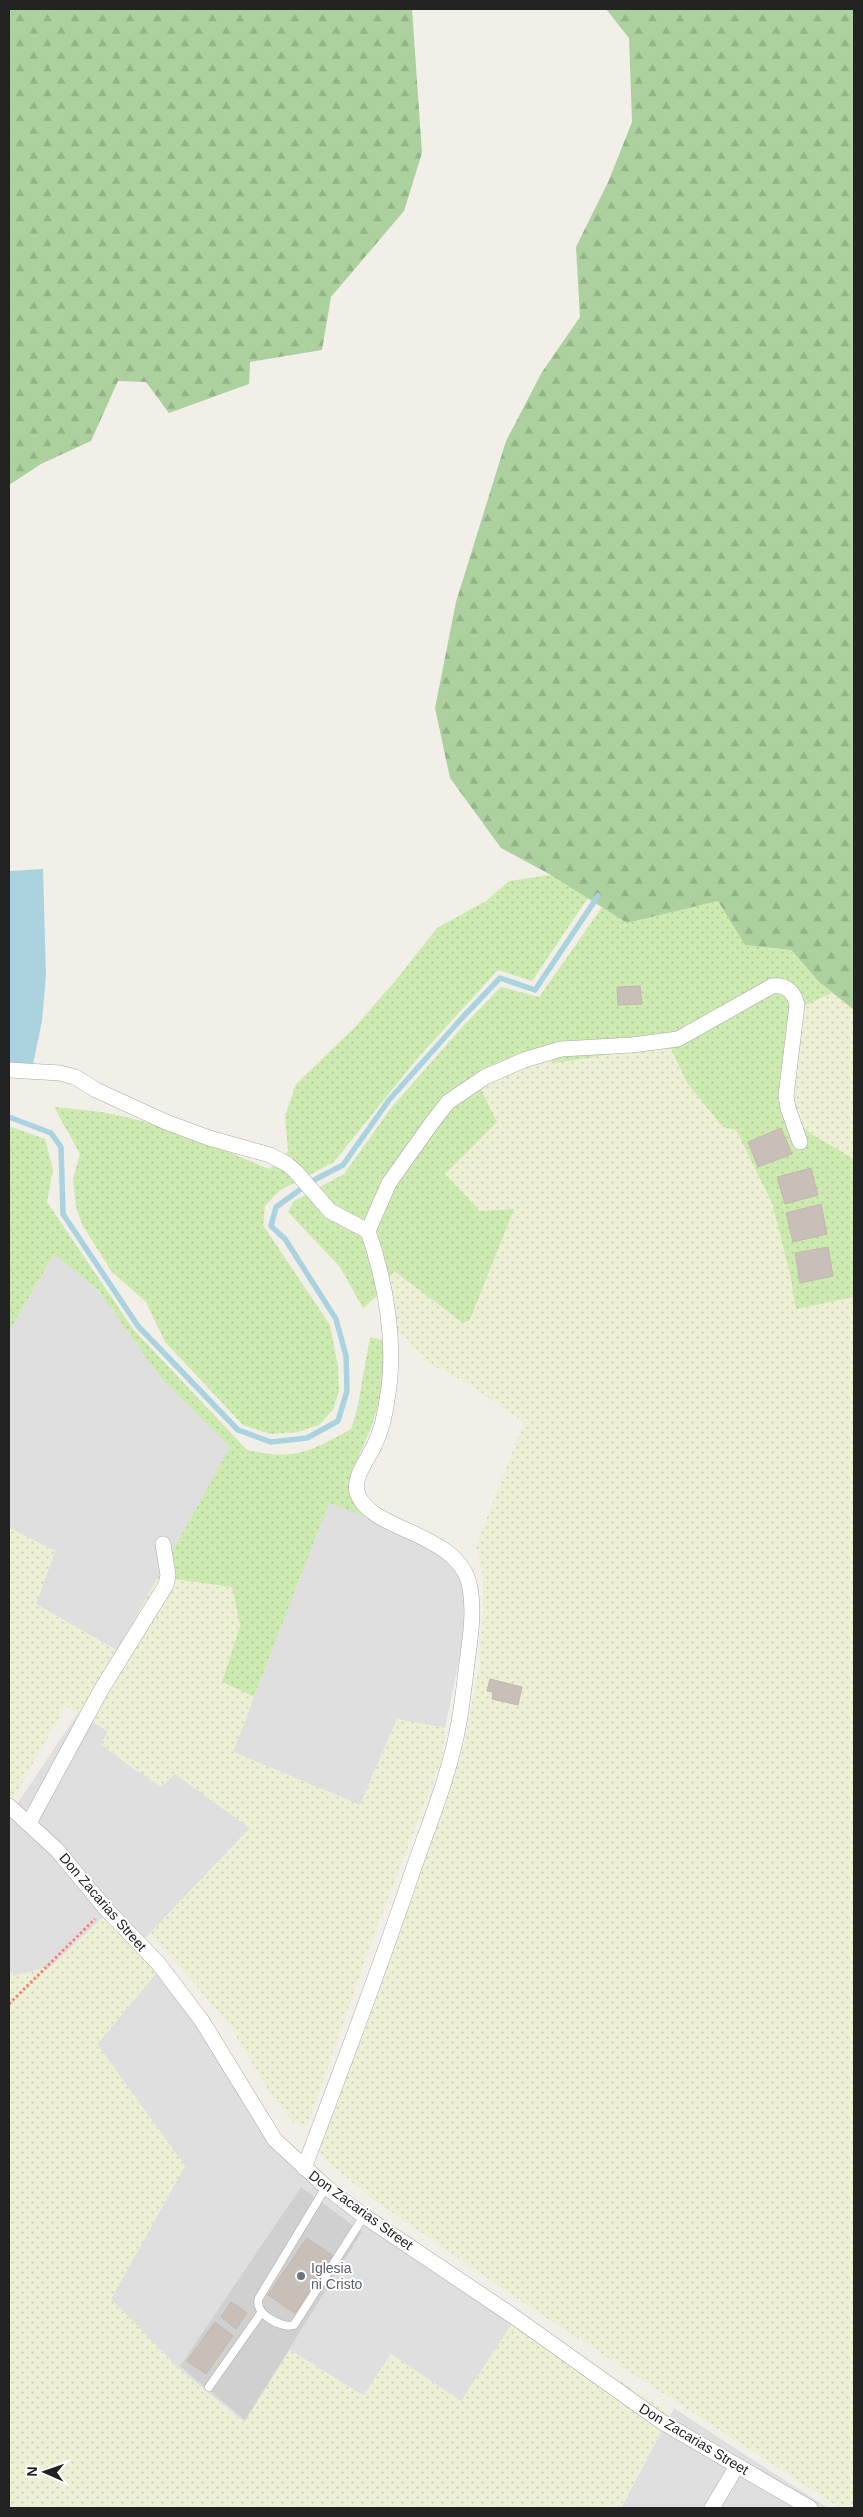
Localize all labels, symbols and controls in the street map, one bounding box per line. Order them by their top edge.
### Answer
street label: Don Zacarias Street [56,1850,150,1954]
street label: Don Zacarias Street [306,2167,416,2253]
place label: Iglesia ni Cristo [311,2260,363,2292]
marker: Iglesia ni Cristo [295,2270,307,2282]
street label: Don Zacarias Street [637,2400,752,2478]
north arrow [20,2447,70,2497]
text: N [24,2466,40,2477]

